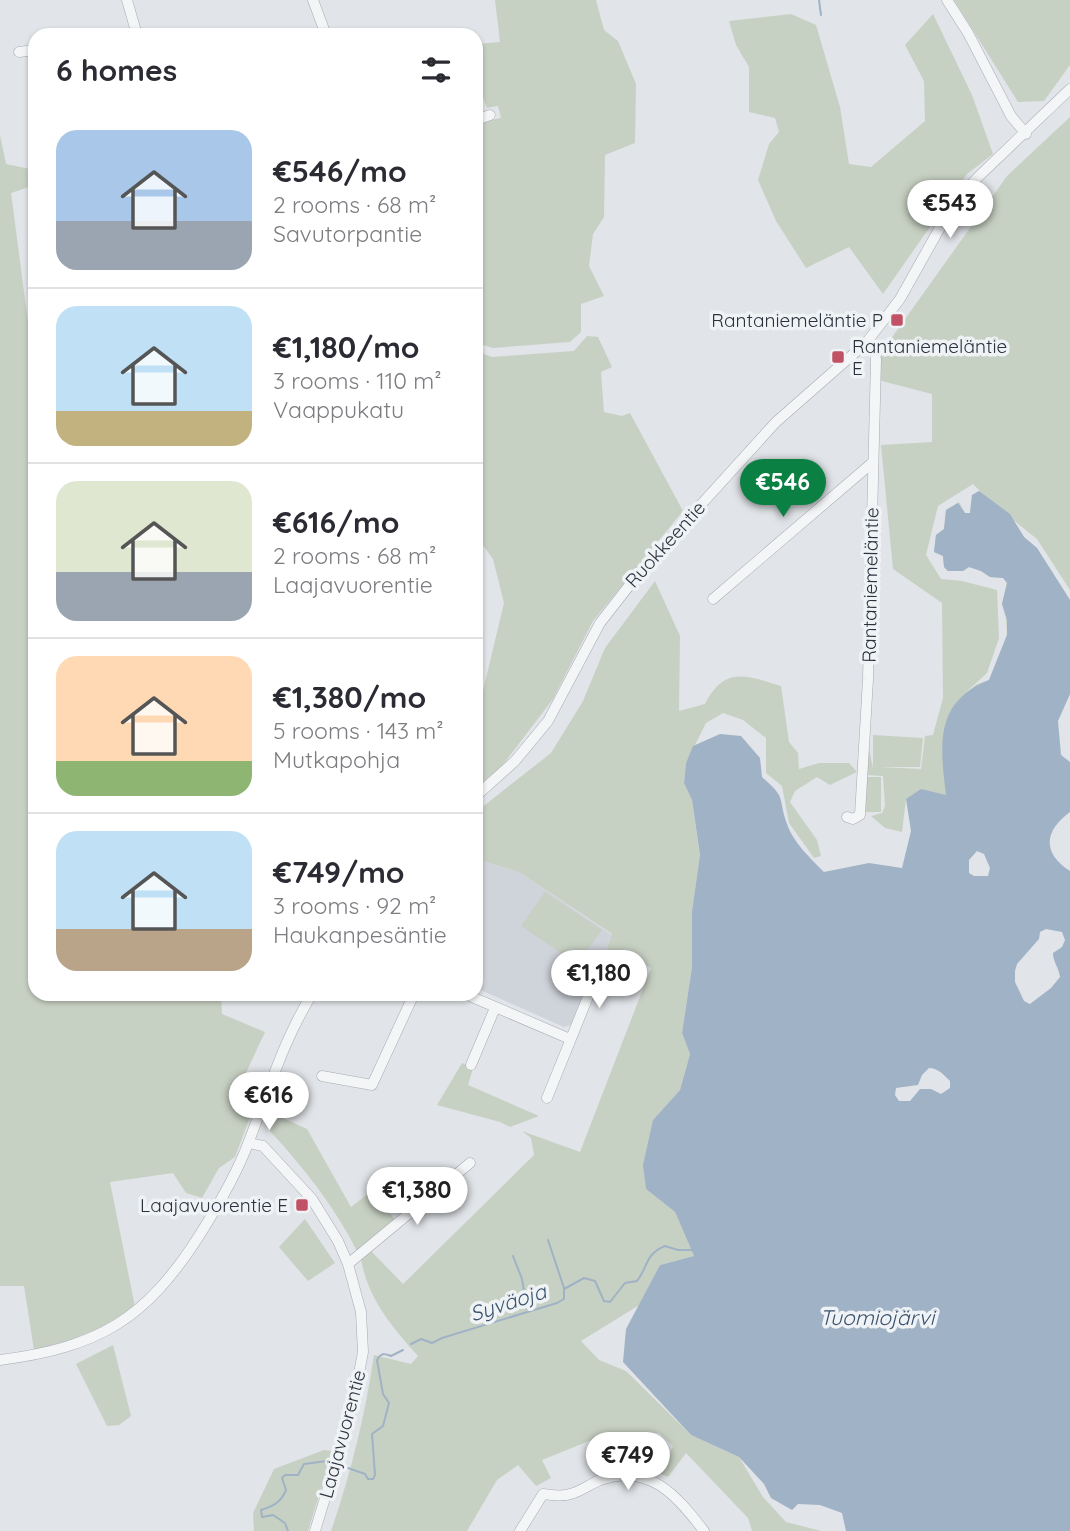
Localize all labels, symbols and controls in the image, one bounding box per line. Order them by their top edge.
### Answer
text: 6 homes [56,51,177,89]
icon: filters [417,51,455,89]
text: €546/mo [273,152,407,190]
icon: home [112,158,196,242]
pin: €543 [909,180,991,240]
text: €543 [923,188,977,217]
text: 2 rooms · 68 m² [273,190,436,219]
text: Savutorpantie [273,219,422,248]
place label: Rantaniemeläntie P [711,308,883,332]
marker: Rantaniemeläntie P [889,312,905,328]
text: €1,180/mo [273,328,420,366]
icon: home [112,334,196,418]
place label: Rantaniemeläntie E [852,334,1007,380]
marker: Rantaniemeläntie E [830,349,846,365]
text: 3 rooms · 110 m² [273,366,442,395]
text: Vaappukatu [273,395,404,424]
pin: €546 [742,460,824,519]
text: €546 [756,467,810,496]
street label: Ruokkeentie [620,496,710,592]
text: €616/mo [273,503,399,541]
street label: Rantaniemeläntie [857,507,883,663]
icon: home [112,509,196,593]
text: 2 rooms · 68 m² [273,541,436,570]
text: Laajavuorentie [273,570,433,599]
text: €1,380/mo [273,678,426,716]
icon: home [112,684,196,768]
text: 5 rooms · 143 m² [273,716,444,745]
text: Mutkapohja [273,745,400,774]
text: €749/mo [273,853,405,891]
icon: home [112,859,196,943]
text: 3 rooms · 92 m² [273,891,436,920]
text: Haukanpesäntie [273,920,447,949]
pin: €1,180 [542,950,656,1010]
text: €1,180 [567,958,631,987]
pin: €616 [228,1072,310,1132]
text: €616 [245,1080,293,1109]
pin: €1,380 [360,1168,474,1227]
text: €1,380 [383,1175,451,1204]
place label: Laajavuorentie E [140,1193,288,1217]
marker: Laajavuorentie E [294,1197,310,1213]
water label: Syväoja [466,1277,550,1327]
water label: Tuomiojärvi [820,1304,937,1330]
street label: Laajavuorentie [313,1367,371,1501]
pin: €749 [587,1432,669,1492]
text: €749 [602,1440,654,1469]

